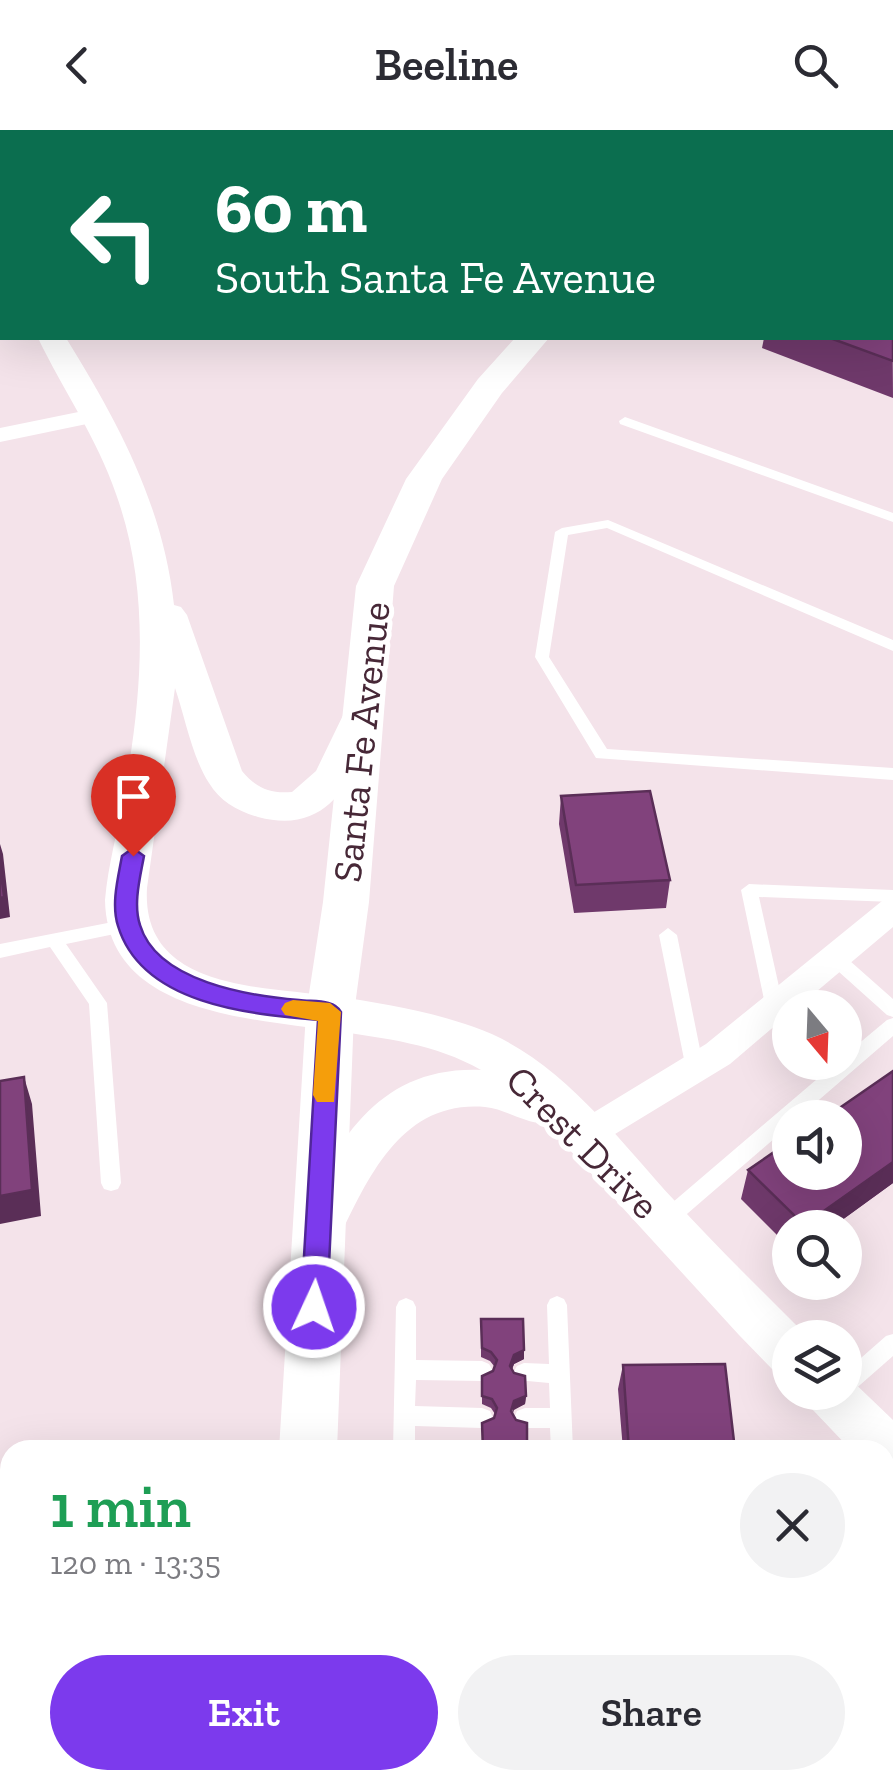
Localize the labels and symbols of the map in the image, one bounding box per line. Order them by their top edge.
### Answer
street label: Santa Fe Avenue [322,599,400,885]
pin [91,754,176,857]
north arrow [772,990,862,1080]
street label: Crest Drive [496,1055,670,1229]
position arrow [262,1255,366,1359]

